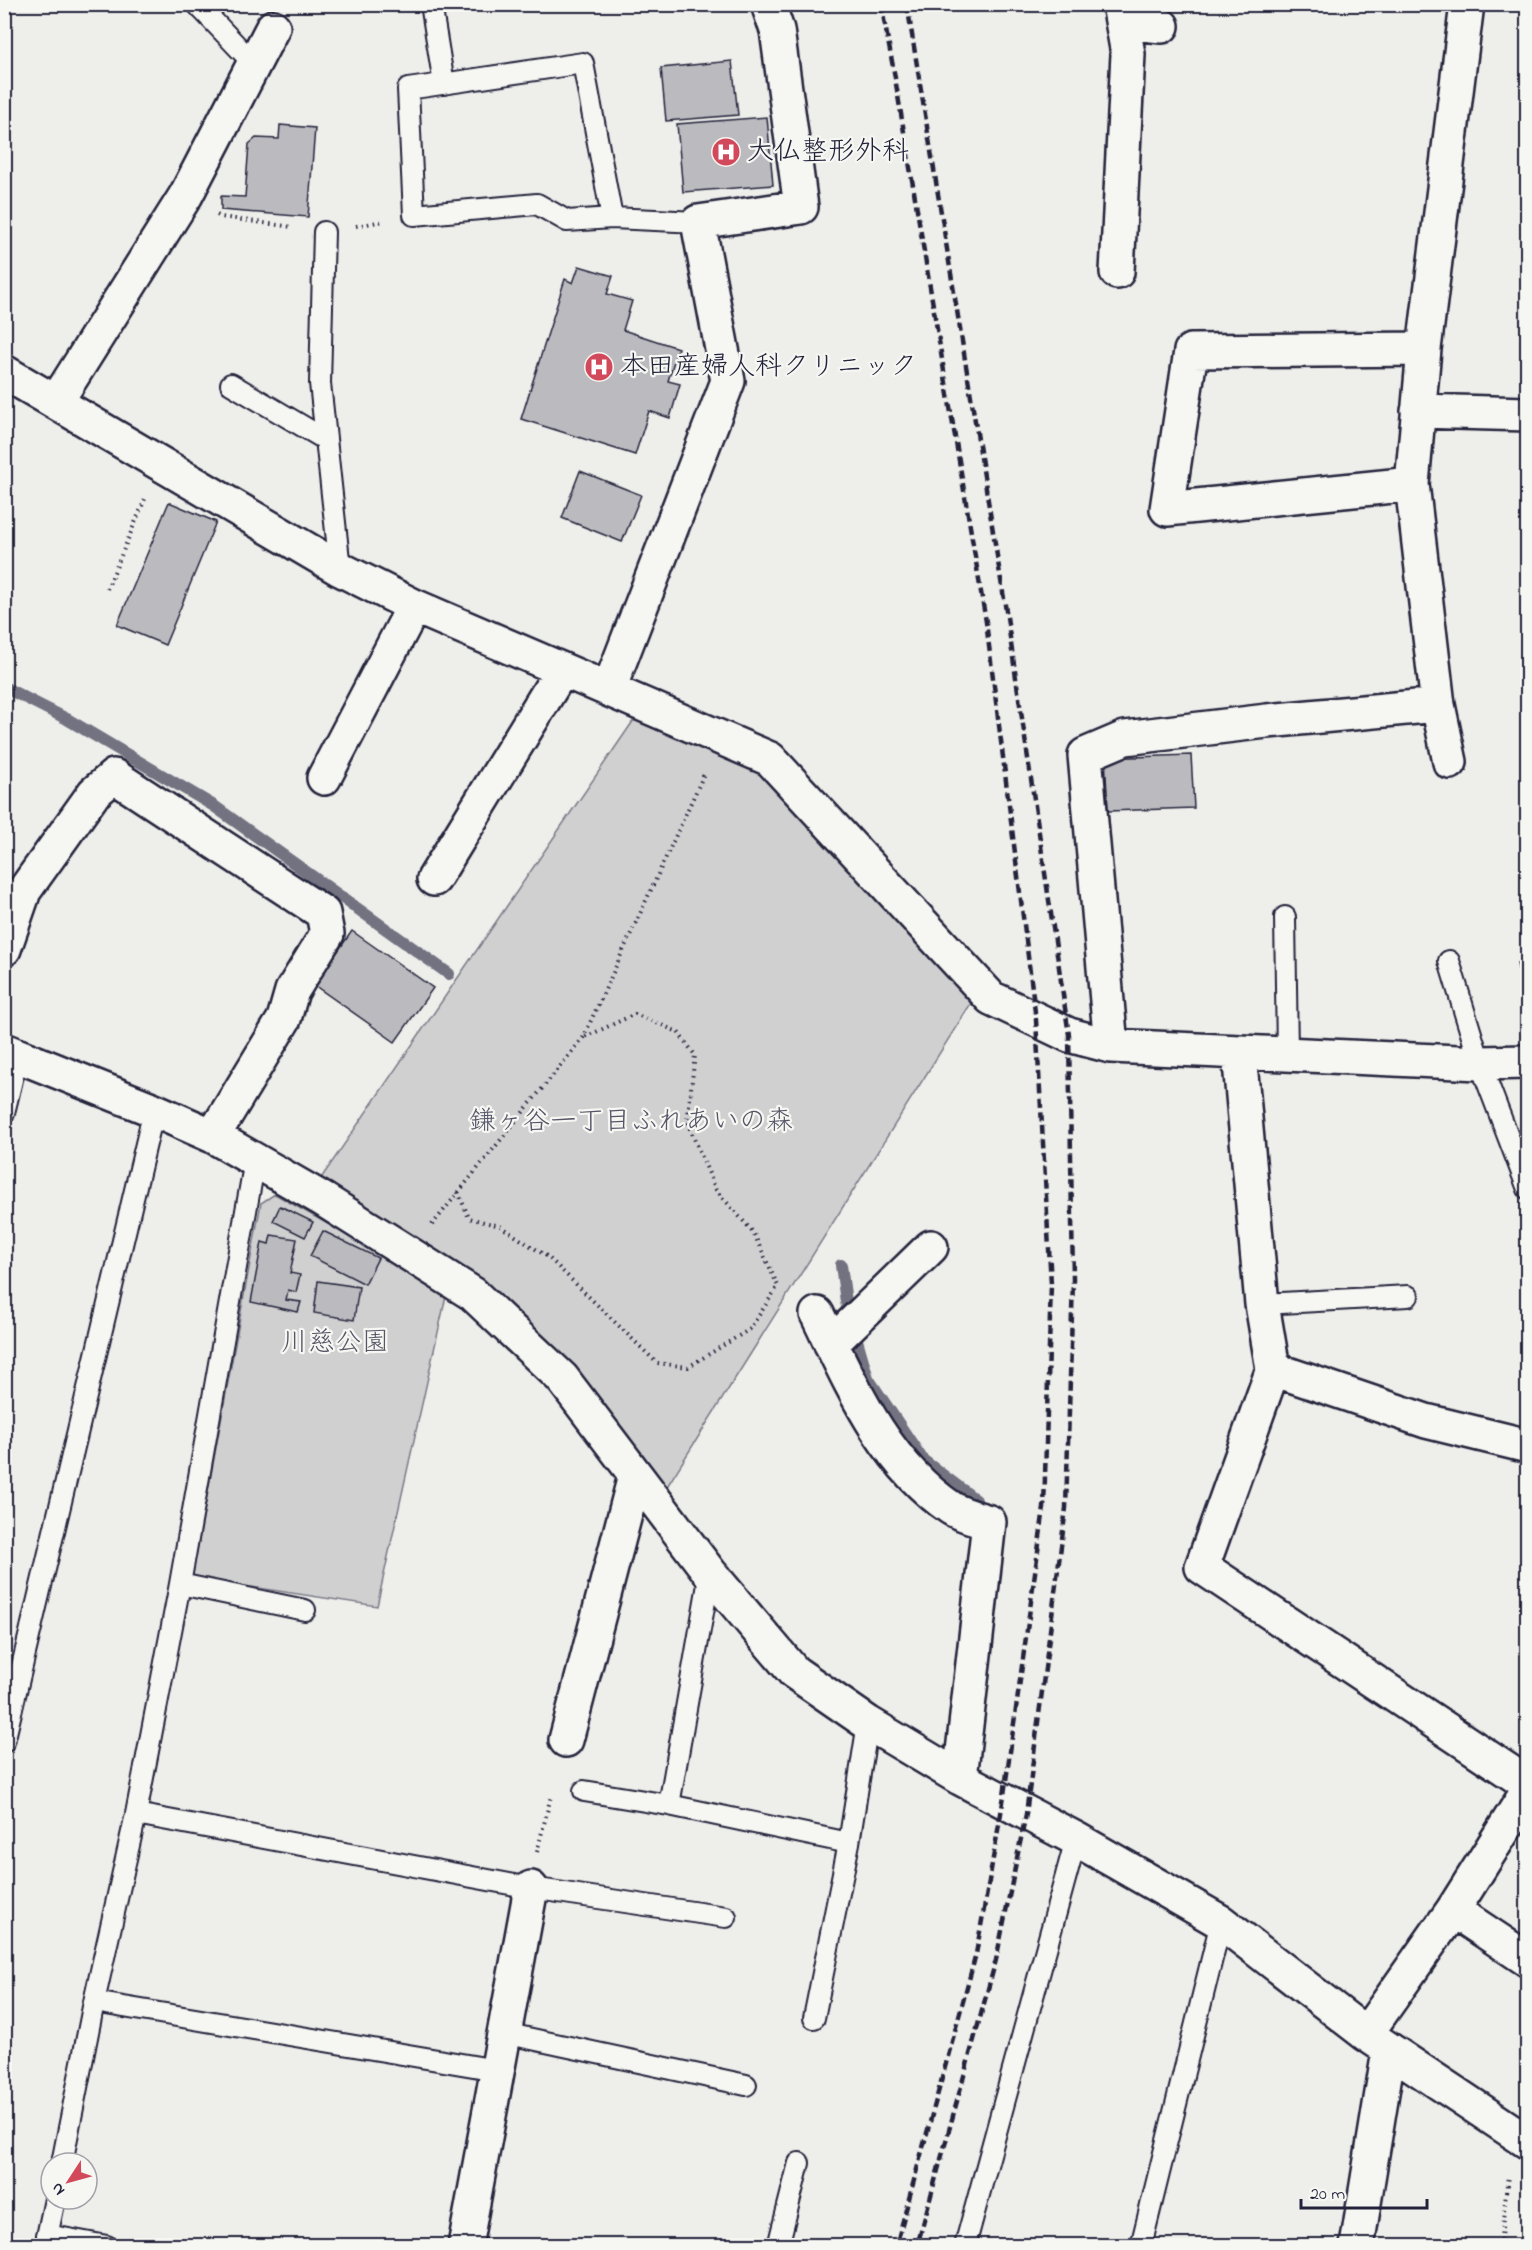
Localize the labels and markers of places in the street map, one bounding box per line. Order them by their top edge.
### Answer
place label: 大仏整形外科 [747,133,909,172]
hospital icon: 大仏整形外科 [710,136,742,168]
place label: 本田産婦人科クリニック [620,348,917,387]
hospital icon: 本田産婦人科クリニック [583,351,615,383]

